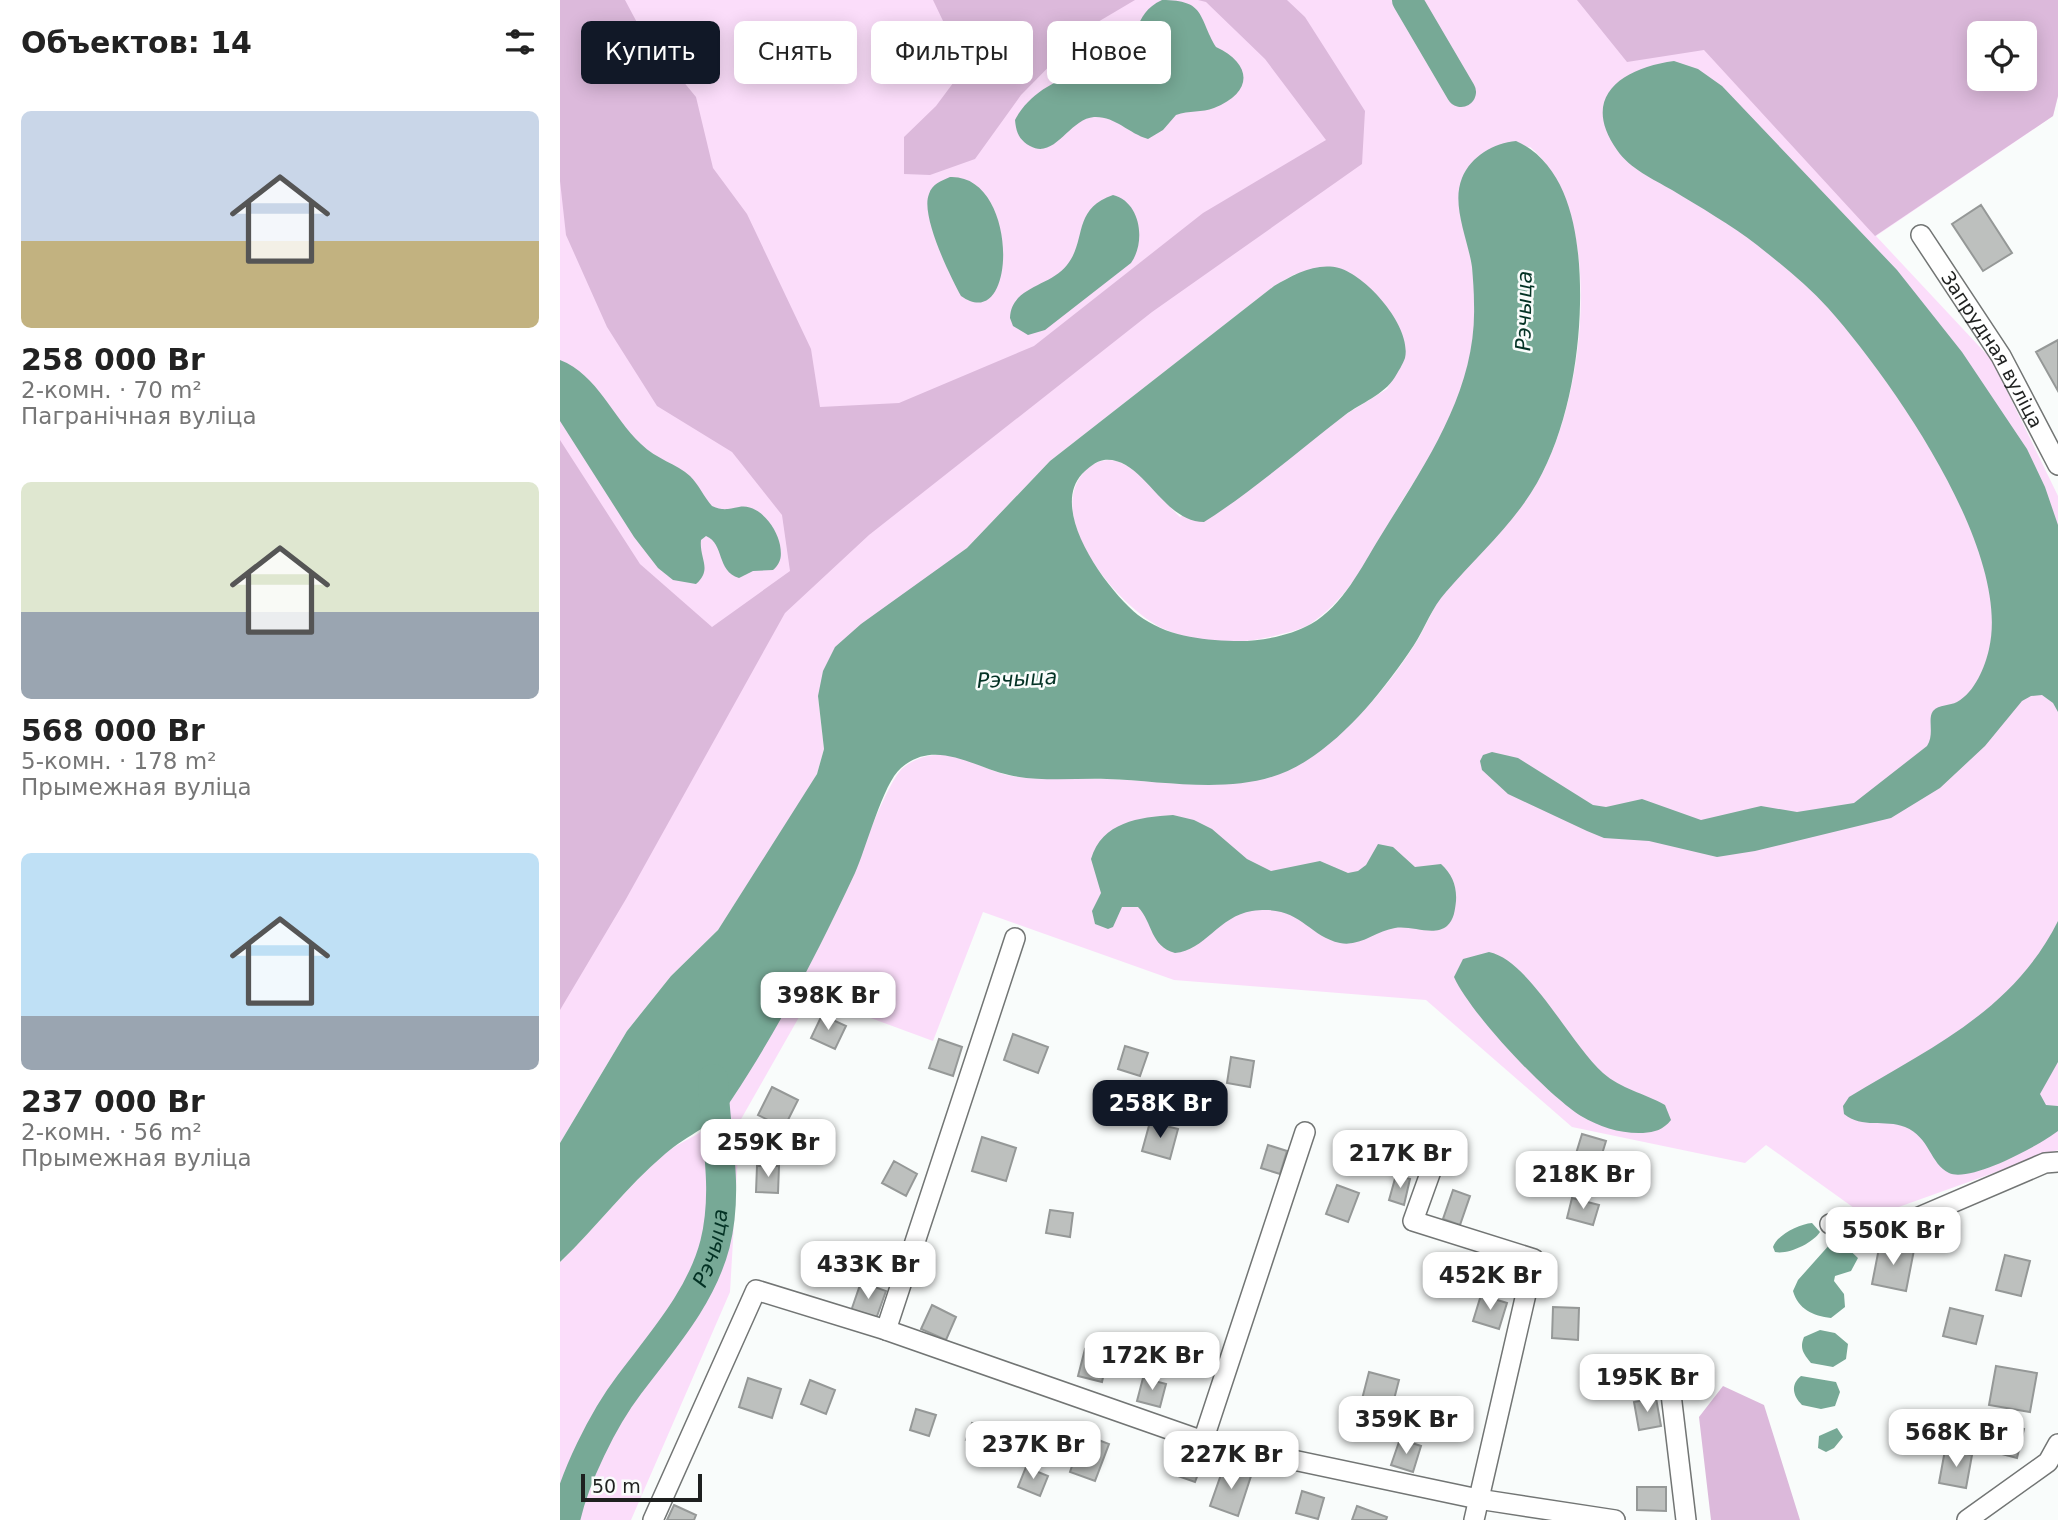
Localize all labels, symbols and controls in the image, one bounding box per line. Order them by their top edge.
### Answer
chip: Купить [581,21,720,84]
chip: Снять [734,21,857,84]
chip: Фильтры [871,21,1033,84]
chip: Новое [1047,21,1171,84]
map controls [1967,21,2037,91]
button: locate [1967,21,2037,91]
icon: filters [501,23,539,61]
text: Объектов: 14 [21,25,252,60]
icon: home [217,156,343,282]
street label: Запрудная вуліца [1937,267,2048,431]
water label: Рэчыца [1511,271,1537,351]
text: 258 000 Br [21,342,205,377]
text: 2-комн. · 70 m² [21,377,202,403]
text: Пагранічная вуліца [21,403,256,429]
icon: home [217,527,343,653]
water label: Рэчыца [976,665,1058,693]
text: 568 000 Br [21,713,205,748]
text: 5-комн. · 178 m² [21,748,216,774]
text: Прымежная вуліца [21,774,252,800]
icon: home [217,898,343,1024]
pin: 398K Br [763,972,893,1032]
text: 398K Br [777,982,879,1008]
pin: 258K Br [1095,1080,1225,1140]
text: 237 000 Br [21,1084,205,1119]
text: 258K Br [1109,1090,1211,1116]
text: 2-комн. · 56 m² [21,1119,202,1145]
pin: 259K Br [703,1120,833,1179]
text: 259K Br [717,1129,819,1155]
pin: 217K Br [1335,1130,1465,1190]
text: 217K Br [1349,1140,1451,1166]
text: Прымежная вуліца [21,1145,252,1171]
pin: 218K Br [1518,1152,1648,1211]
text: 218K Br [1532,1161,1634,1187]
water label: Рэчыца [688,1208,733,1291]
pin: 550K Br [1828,1208,1958,1267]
text: 550K Br [1842,1217,1944,1243]
pin: 433K Br [803,1242,933,1301]
text: 433K Br [817,1251,919,1277]
pin: 452K Br [1425,1252,1555,1312]
text: 452K Br [1439,1262,1541,1288]
pin: 172K Br [1087,1332,1217,1392]
text: 172K Br [1101,1342,1203,1368]
pin: 195K Br [1582,1354,1712,1414]
text: 195K Br [1596,1364,1698,1390]
pin: 359K Br [1341,1396,1471,1456]
text: 359K Br [1355,1406,1457,1432]
pin: 568K Br [1891,1410,2021,1469]
text: 568K Br [1905,1419,2007,1445]
pin: 237K Br [968,1422,1098,1481]
text: 237K Br [982,1431,1084,1457]
pin: 227K Br [1166,1432,1296,1491]
text: 227K Br [1180,1441,1282,1467]
scale bar [581,1471,702,1503]
text: 50 m [592,1475,641,1497]

